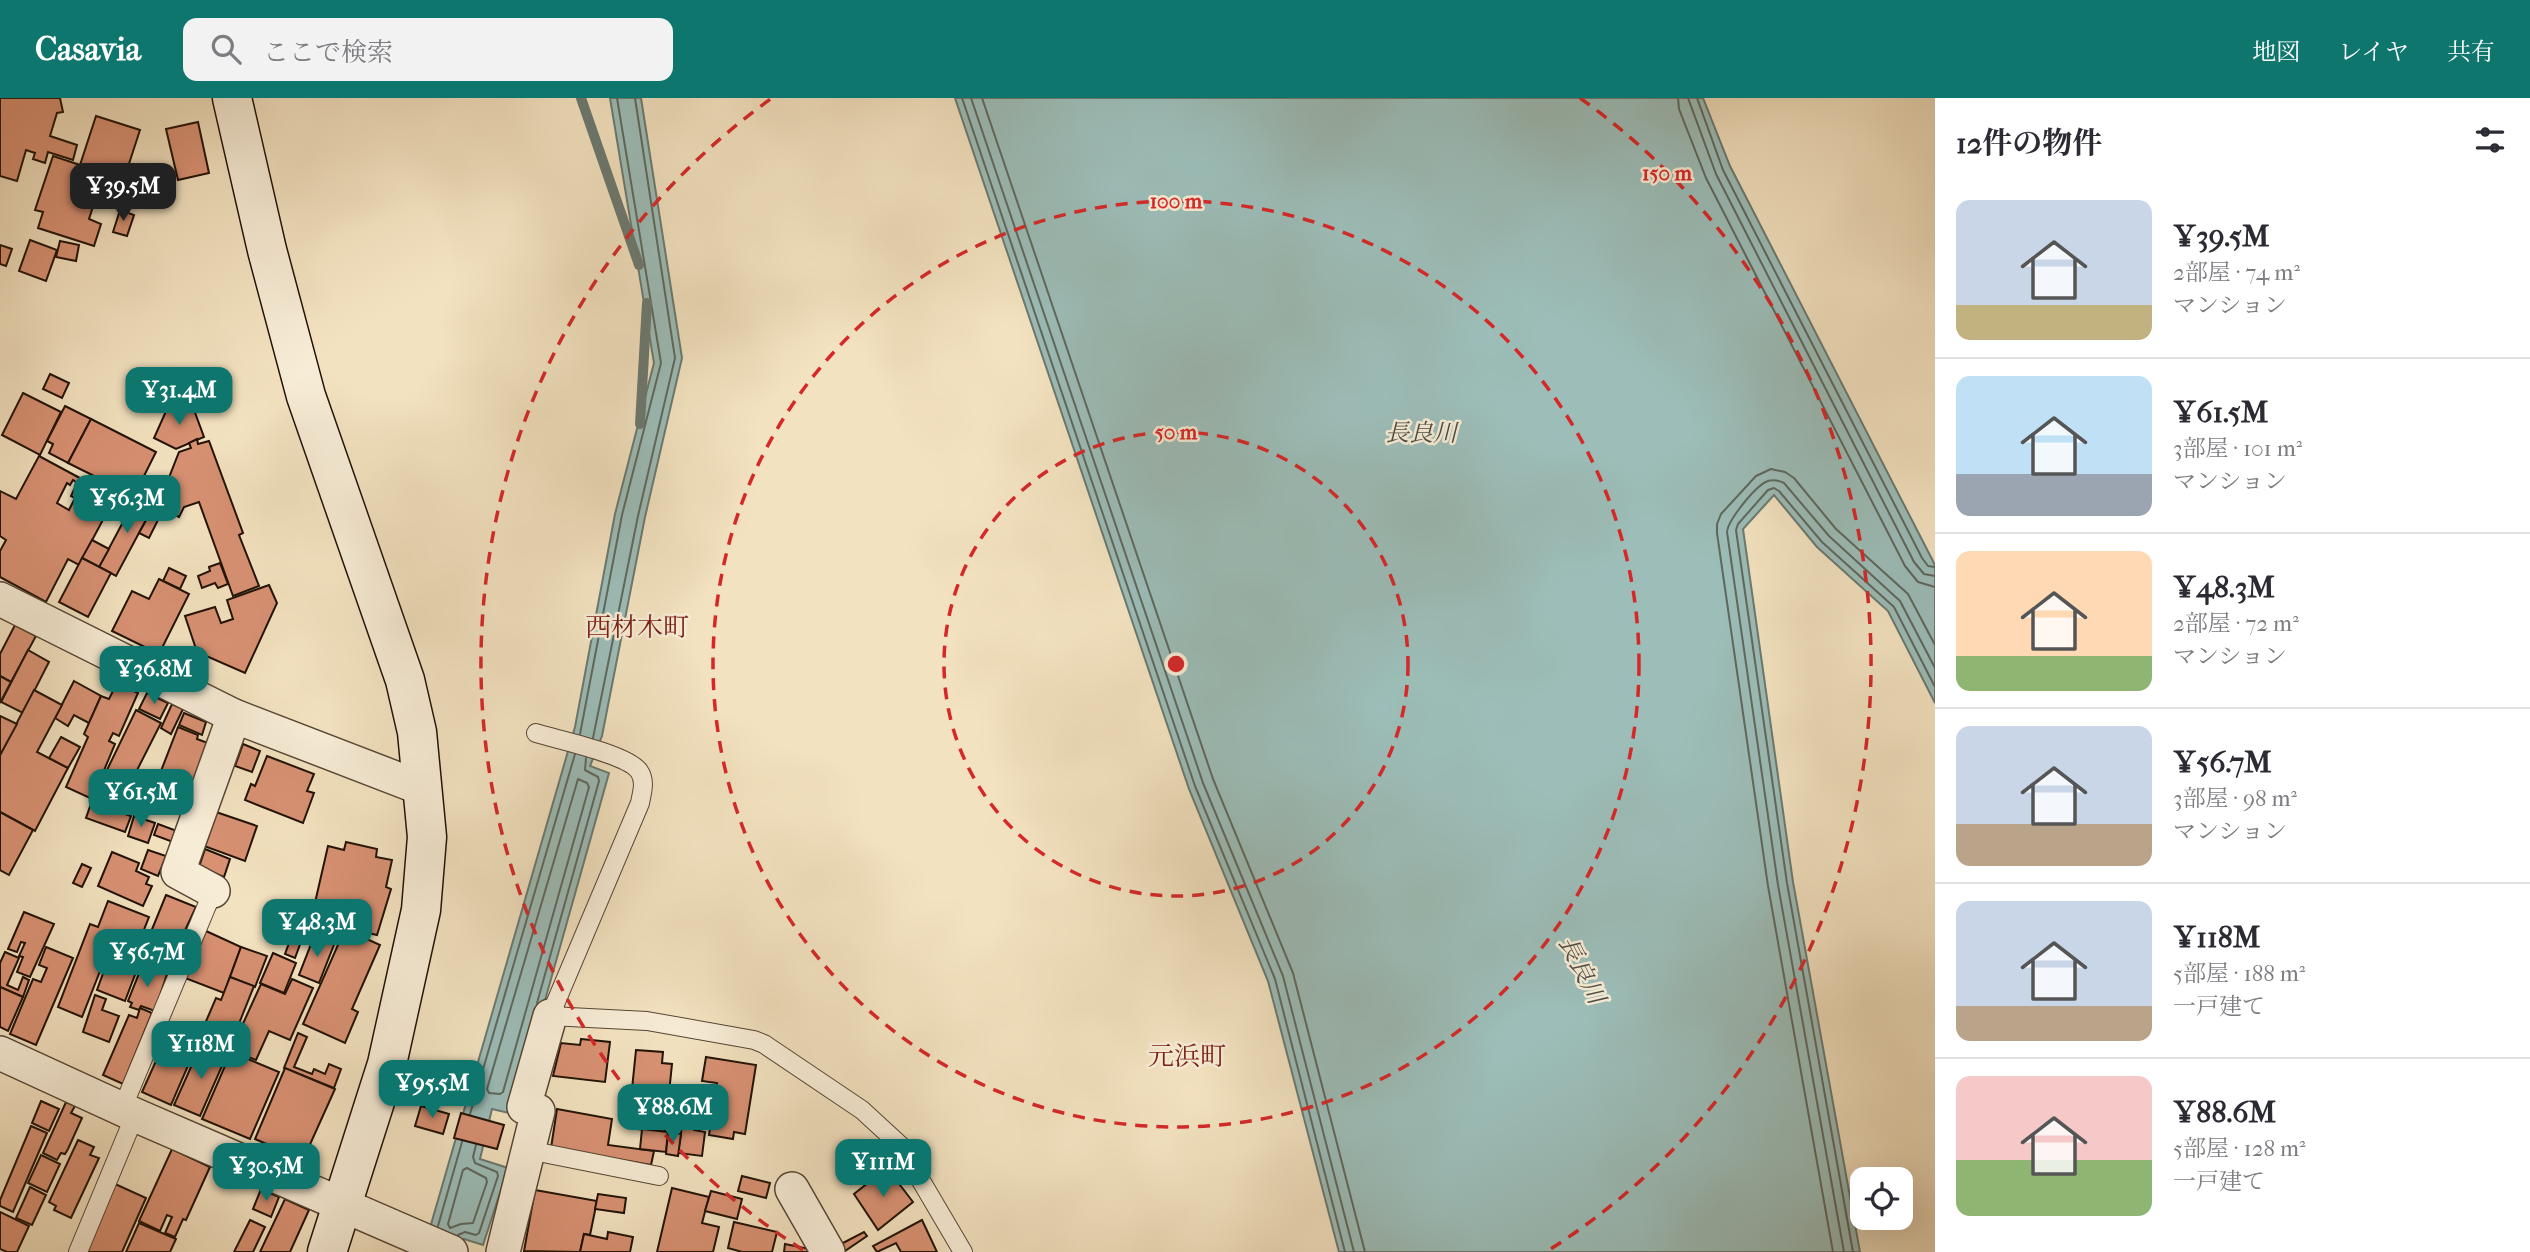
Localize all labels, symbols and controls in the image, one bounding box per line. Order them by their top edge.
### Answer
search box [183,18,673,81]
text: Casavia [35,30,141,69]
icon: search [207,30,245,68]
text: ここで検索 [263,37,393,68]
text: 地図 [2252,38,2300,66]
text: レイヤ [2338,38,2409,66]
text: 共有 [2447,38,2495,66]
icon: filters [2471,121,2509,159]
text: 12件の物件 [1956,126,2102,161]
text: 150 m [1642,161,1693,185]
pin: ¥39.5M [66,164,180,223]
text: ¥39.5M [86,172,160,199]
text: 100 m [1150,189,1203,213]
text: ¥39.5M [2173,219,2269,254]
icon: home [2012,228,2096,312]
text: 2部屋 · 74 m² [2173,259,2300,286]
text: マンション [2173,292,2287,319]
pin: ¥31.4M [122,368,236,427]
text: ¥31.4M [141,376,217,403]
text: ¥61.5M [2173,395,2268,430]
icon: home [2012,404,2096,488]
water label: 長良川 [1385,419,1460,447]
text: 50 m [1155,420,1198,444]
text: 3部屋 · 101 m² [2173,435,2302,462]
text: マンション [2173,468,2287,495]
pin: ¥56.3M [70,476,184,535]
text: ¥56.3M [89,484,165,511]
text: ¥48.3M [2173,570,2275,605]
icon: home [2012,579,2096,663]
text: 2部屋 · 72 m² [2173,610,2299,637]
district label: 西材木町 [585,612,689,643]
text: マンション [2173,643,2287,670]
pin: ¥36.8M [97,646,211,706]
centre of rings [1164,652,1188,676]
text: ¥36.8M [116,655,192,682]
text: ¥56.7M [2173,745,2272,780]
icon: home [2012,754,2096,838]
pin: ¥61.5M [84,770,198,829]
text: ¥61.5M [105,778,177,805]
text: 3部屋 · 98 m² [2173,785,2297,812]
text: マンション [2173,818,2287,845]
pin: ¥48.3M [260,900,374,959]
text: ¥48.3M [278,908,356,935]
text: ¥118M [2173,920,2260,955]
icon: home [2012,929,2096,1013]
pin: ¥56.7M [90,930,204,989]
water label: 長良川 [1553,932,1612,1011]
text: ¥56.7M [109,938,185,965]
text: 5部屋 · 188 m² [2173,960,2305,987]
text: 一戸建て [2173,993,2265,1020]
pin: ¥118M [152,1021,250,1081]
text: ¥118M [168,1030,234,1057]
district label: 元浜町 [1148,1041,1226,1072]
pin: ¥95.5M [375,1060,489,1120]
text: ¥95.5M [395,1069,469,1096]
pin: ¥88.6M [616,1084,730,1144]
text: ¥88.6M [634,1093,712,1120]
text: ¥88.6M [2173,1095,2276,1130]
icon: home [2012,1104,2096,1188]
text: 5部屋 · 128 m² [2173,1135,2306,1162]
pin: ¥111M [834,1140,932,1199]
pin: ¥30.5M [209,1144,323,1203]
text: ¥111M [851,1148,915,1175]
text: ¥30.5M [229,1152,303,1179]
map controls [1850,1167,1913,1230]
button: locate [1850,1167,1913,1230]
text: 一戸建て [2173,1168,2265,1195]

